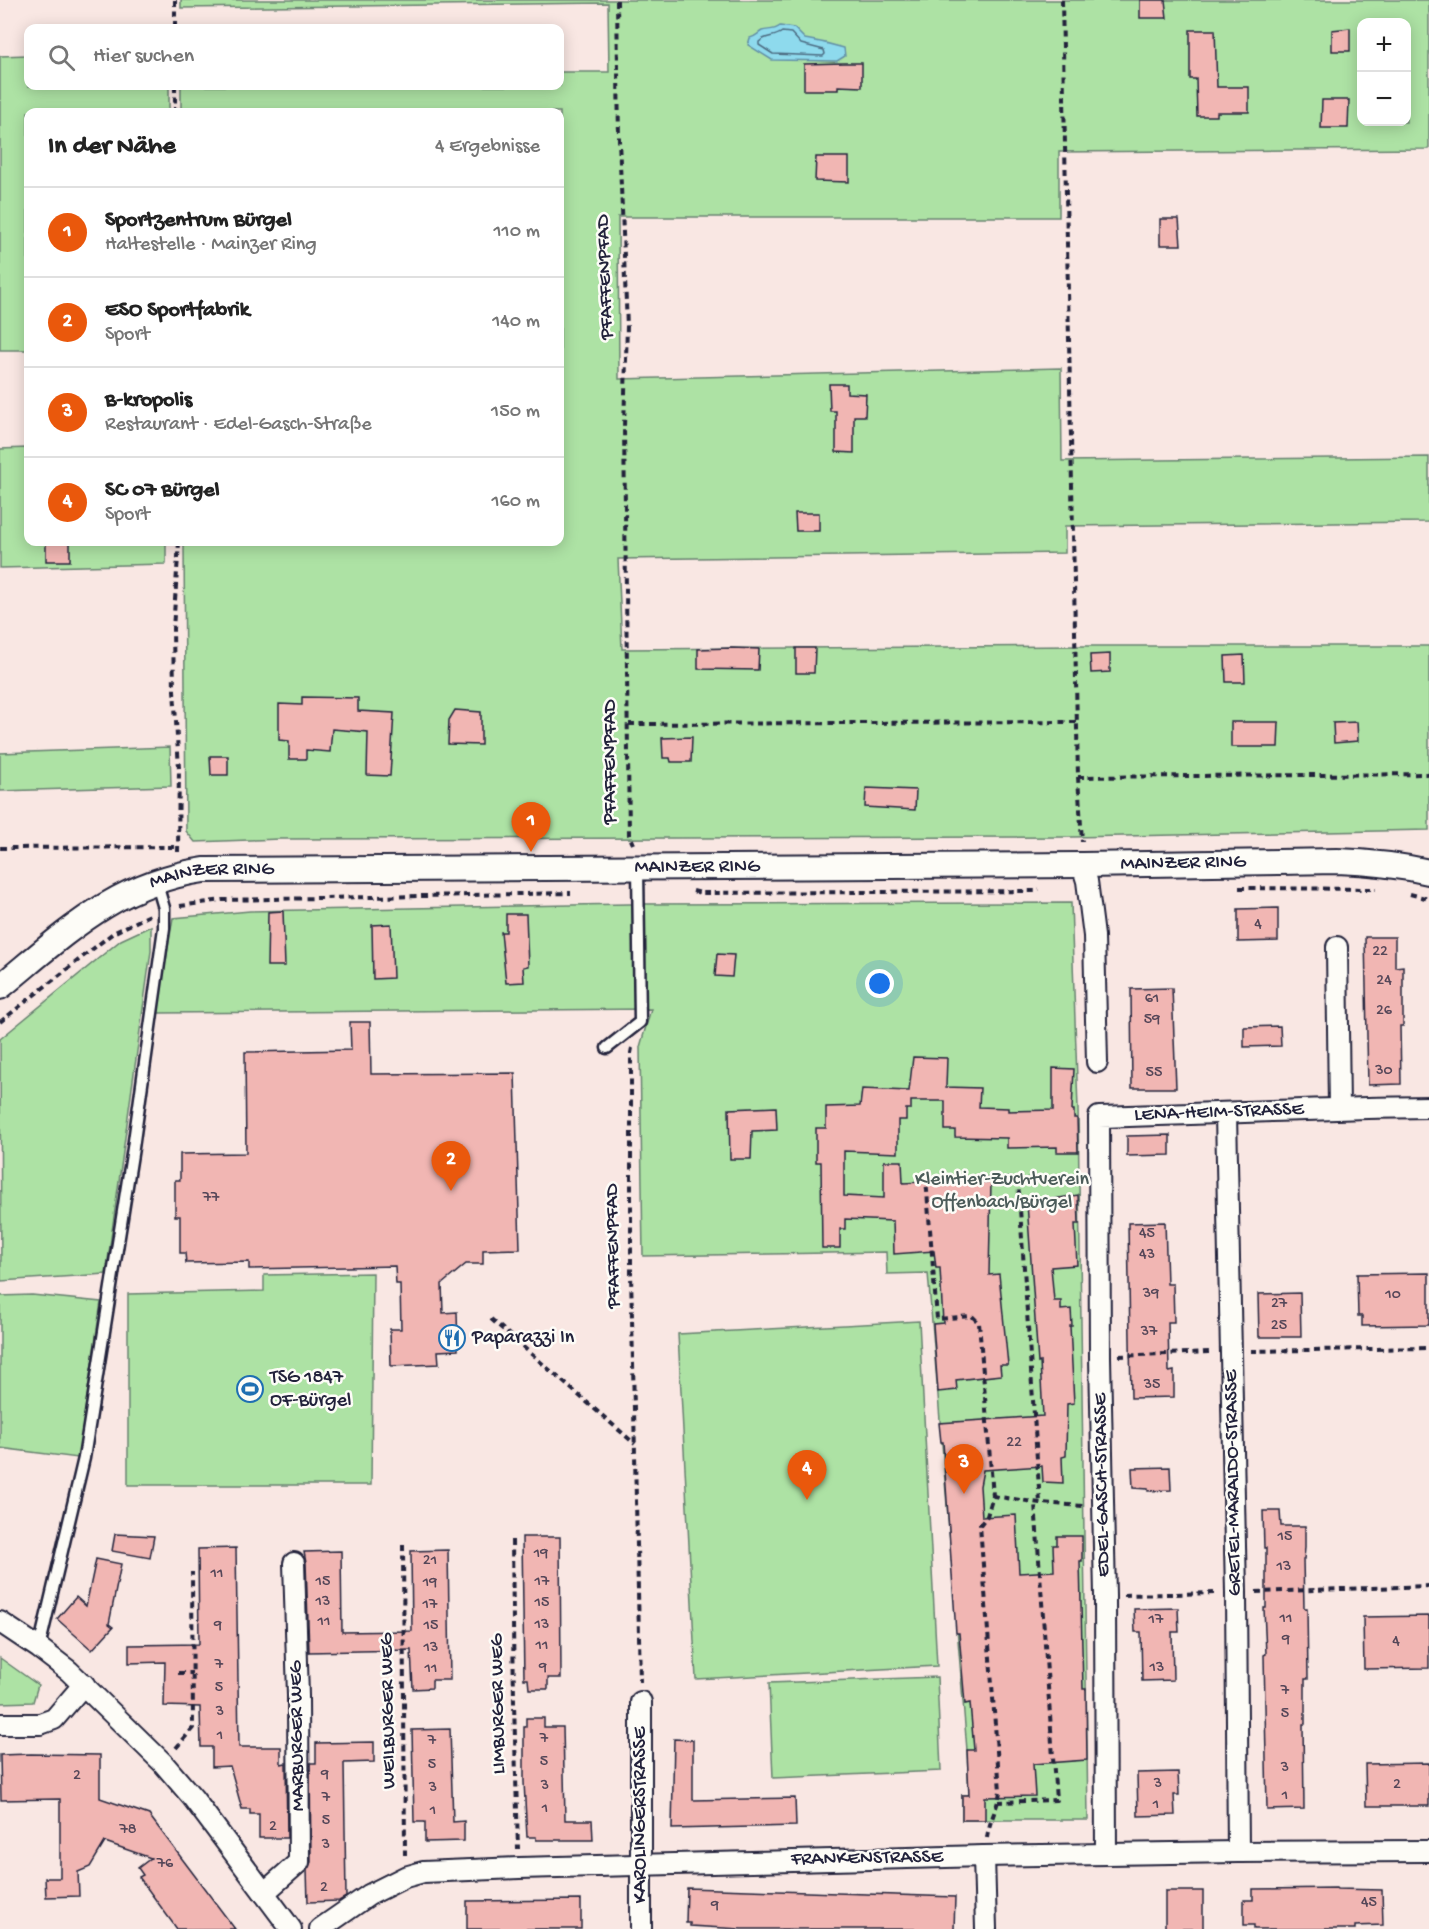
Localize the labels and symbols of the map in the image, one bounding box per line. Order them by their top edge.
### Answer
street label: PFAFFENPFAD [592,213,620,341]
street label: PFAFFENPFAD [600,698,623,826]
pin: 1 [512,802,550,852]
street label: MAINZER RING [1120,851,1247,876]
street label: MAINZER RING [634,855,761,879]
street label: MAINZER RING [146,858,275,894]
house number: 4 [1254,916,1262,935]
house number: 22 [1372,943,1388,962]
your location [865,969,894,998]
house number: 24 [1376,972,1392,991]
house number: 61 [1145,990,1159,1009]
house number: 26 [1376,1002,1393,1021]
house number: 59 [1144,1011,1160,1030]
house number: 30 [1374,1062,1393,1081]
house number: 55 [1146,1064,1162,1083]
street label: LENA-HEIM-STRASSE [1134,1098,1306,1127]
pin: 2 [432,1142,470,1191]
park label: Kleintier-Zuchtverein Offenbach/Bürgel [915,1169,1090,1215]
street label: PFAFFENPFAD [601,1182,627,1310]
house number: 77 [202,1189,220,1208]
house number: 45 [1139,1225,1155,1244]
house number: 43 [1139,1246,1155,1265]
house number: 39 [1142,1285,1159,1304]
house number: 10 [1384,1286,1401,1305]
house number: 27 [1271,1295,1288,1314]
house number: 25 [1271,1317,1287,1336]
restaurant icon: Paparazzi In [437,1323,467,1353]
house number: 37 [1140,1323,1158,1342]
place label: Paparazzi In [471,1327,575,1350]
place label: TSG 1847 OF-Bürgel [269,1367,351,1413]
street label: GRETEL-MARALDO-STRASSE [1221,1368,1247,1596]
sports icon: TSG 1847 OF-Bürgel [235,1374,265,1404]
house number: 35 [1143,1376,1160,1395]
street label: EDEL-GASCH-STRASSE [1090,1391,1116,1577]
house number: 22 [1006,1434,1022,1453]
pin: 3 [944,1444,984,1494]
pin: 4 [788,1450,826,1500]
house number: 15 [1277,1528,1292,1547]
house number: 19 [533,1545,548,1564]
house number: 21 [423,1552,437,1571]
house number: 13 [1276,1558,1291,1577]
house number: 11 [210,1565,223,1584]
house number: 15 [315,1573,330,1592]
house number: 17 [534,1573,550,1592]
house number: 19 [422,1574,437,1593]
house number: 13 [315,1593,330,1612]
house number: 15 [534,1594,549,1613]
house number: 17 [422,1596,438,1615]
house number: 11 [1279,1610,1292,1629]
house number: 17 [1148,1611,1164,1630]
house number: 11 [317,1613,330,1632]
house number: 13 [534,1616,549,1635]
house number: 9 [213,1617,222,1636]
house number: 15 [423,1617,438,1636]
street label: WEILBURGER WEG [376,1631,402,1789]
house number: 9 [1281,1631,1290,1650]
street label: LIMBURGER WEG [486,1632,512,1775]
house number: 4 [1392,1633,1400,1652]
house number: 11 [535,1637,548,1656]
house number: 13 [423,1639,438,1658]
house number: 7 [214,1656,224,1675]
street label: MARBURGER WEG [285,1659,311,1812]
house number: 9 [538,1659,547,1678]
house number: 13 [1149,1659,1164,1678]
house number: 11 [424,1660,437,1679]
house number: 5 [215,1679,223,1698]
house number: 7 [1280,1682,1290,1701]
house number: 3 [215,1703,224,1722]
house number: 5 [1281,1705,1289,1724]
street label: KAROLINGERSTRASSE [630,1725,653,1903]
house number: 1 [216,1727,223,1746]
house number: 7 [539,1730,549,1749]
house number: 7 [427,1732,437,1751]
house number: 5 [540,1753,548,1772]
house number: 5 [428,1756,436,1775]
house number: 3 [1280,1759,1289,1778]
house number: 9 [320,1766,329,1785]
house number: 2 [73,1767,81,1786]
house number: 3 [1153,1775,1162,1794]
house number: 2 [1393,1776,1401,1795]
house number: 3 [540,1777,549,1796]
house number: 3 [428,1779,437,1798]
house number: 1 [1281,1787,1288,1806]
house number: 7 [321,1789,331,1808]
house number: 1 [1152,1796,1159,1815]
house number: 1 [541,1800,548,1819]
house number: 1 [429,1802,436,1821]
house number: 5 [322,1812,330,1831]
house number: 2 [269,1818,277,1837]
house number: 78 [118,1821,137,1840]
house number: 3 [321,1836,330,1855]
street label: FRANKENSTRASSE [790,1846,945,1872]
house number: 76 [156,1855,174,1874]
house number: 2 [320,1879,328,1898]
house number: 45 [1361,1894,1377,1913]
house number: 9 [710,1897,719,1916]

